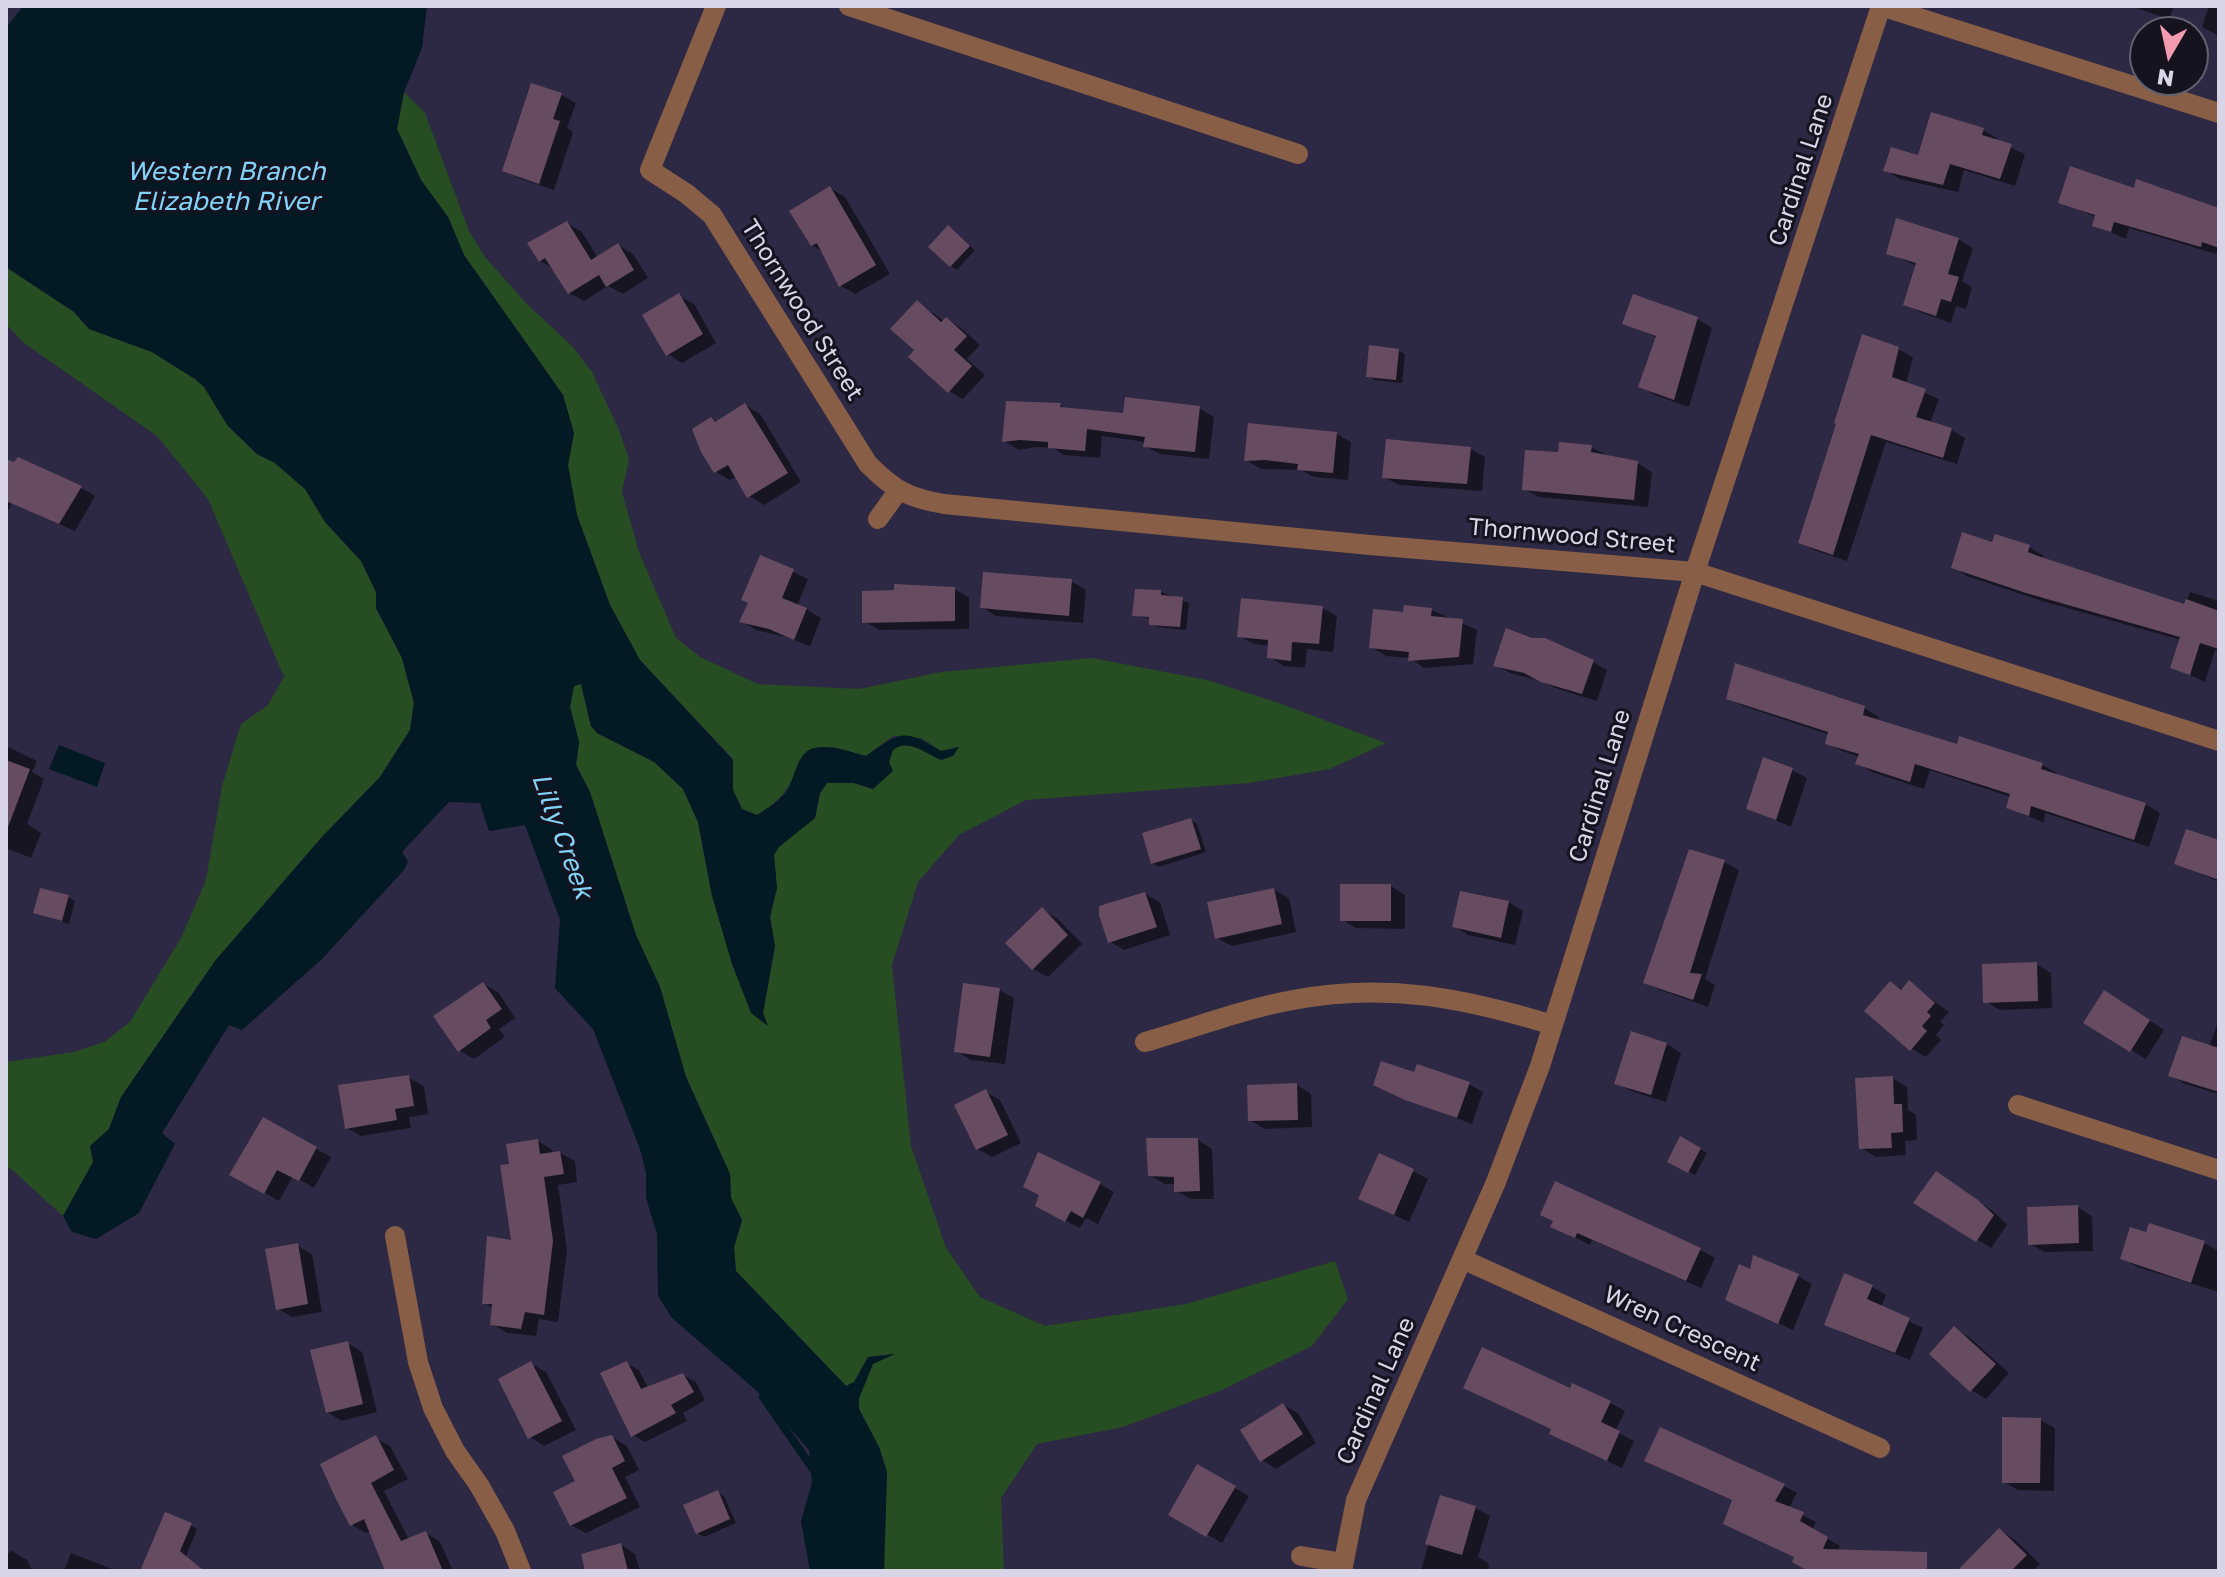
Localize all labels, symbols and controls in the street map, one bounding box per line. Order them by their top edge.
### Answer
north arrow [2129,16,2209,96]
text: N [2155,64,2176,93]
street label: Cardinal Lane [1763,90,1839,250]
water label: Western Branch Elizabeth River [126,156,326,218]
street label: Thornwood Street [735,214,869,406]
street label: Thornwood Street [1467,513,1677,559]
street label: Cardinal Lane [1563,706,1637,866]
water label: Lilly Creek [525,769,599,903]
street label: Wren Crescent [1599,1280,1765,1378]
street label: Cardinal Lane [1331,1313,1421,1469]

